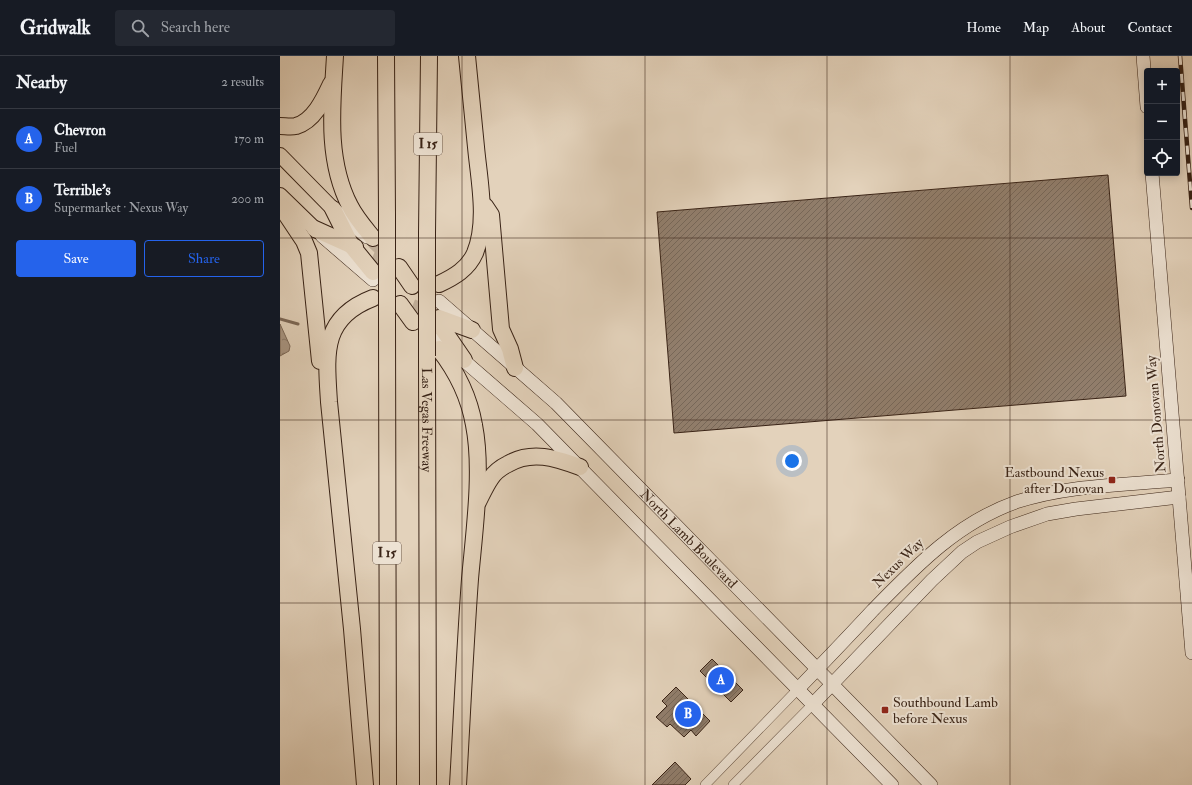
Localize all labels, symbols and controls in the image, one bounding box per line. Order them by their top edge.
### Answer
search box [115,10,395,46]
text: Gridwalk [20,16,91,40]
icon: search [129,17,151,39]
text: Search here [161,18,230,37]
text: Home [966,19,1001,36]
text: Map [1023,19,1049,36]
text: About [1071,19,1105,36]
text: Contact [1127,19,1172,36]
map controls [1144,68,1180,176]
button: + [1144,68,1180,104]
text: Nearby [16,72,67,93]
text: 2 results [221,74,264,90]
button: − [1144,104,1180,140]
text: Chevron [54,121,106,140]
text: A [25,131,33,147]
text: 170 m [234,131,264,147]
road number: I 15 [414,133,442,155]
text: Fuel [54,140,77,156]
button: locate [1144,140,1180,176]
text: Terrible's [54,181,111,200]
text: B [25,191,33,207]
text: 200 m [231,191,264,207]
text: Supermarket · Nexus Way [54,200,188,216]
button: Save [16,240,136,277]
button: Share [144,240,264,277]
street label: North Donovan Way [1142,354,1171,473]
street label: Las Vegas Freeway [418,368,436,473]
your location [782,451,802,471]
place label: Eastbound Nexus after Donovan [1005,464,1104,497]
marker: Eastbound Nexus after Donovan [1107,475,1117,485]
street label: North Lamb Boulevard [637,485,741,592]
street label: Nexus Way [869,534,928,592]
road number: I 15 [373,542,401,564]
pin: A [708,665,734,695]
place label: Southbound Lamb before Nexus [893,694,998,727]
pin: B [675,699,701,729]
marker: Southbound Lamb before Nexus [880,705,890,715]

